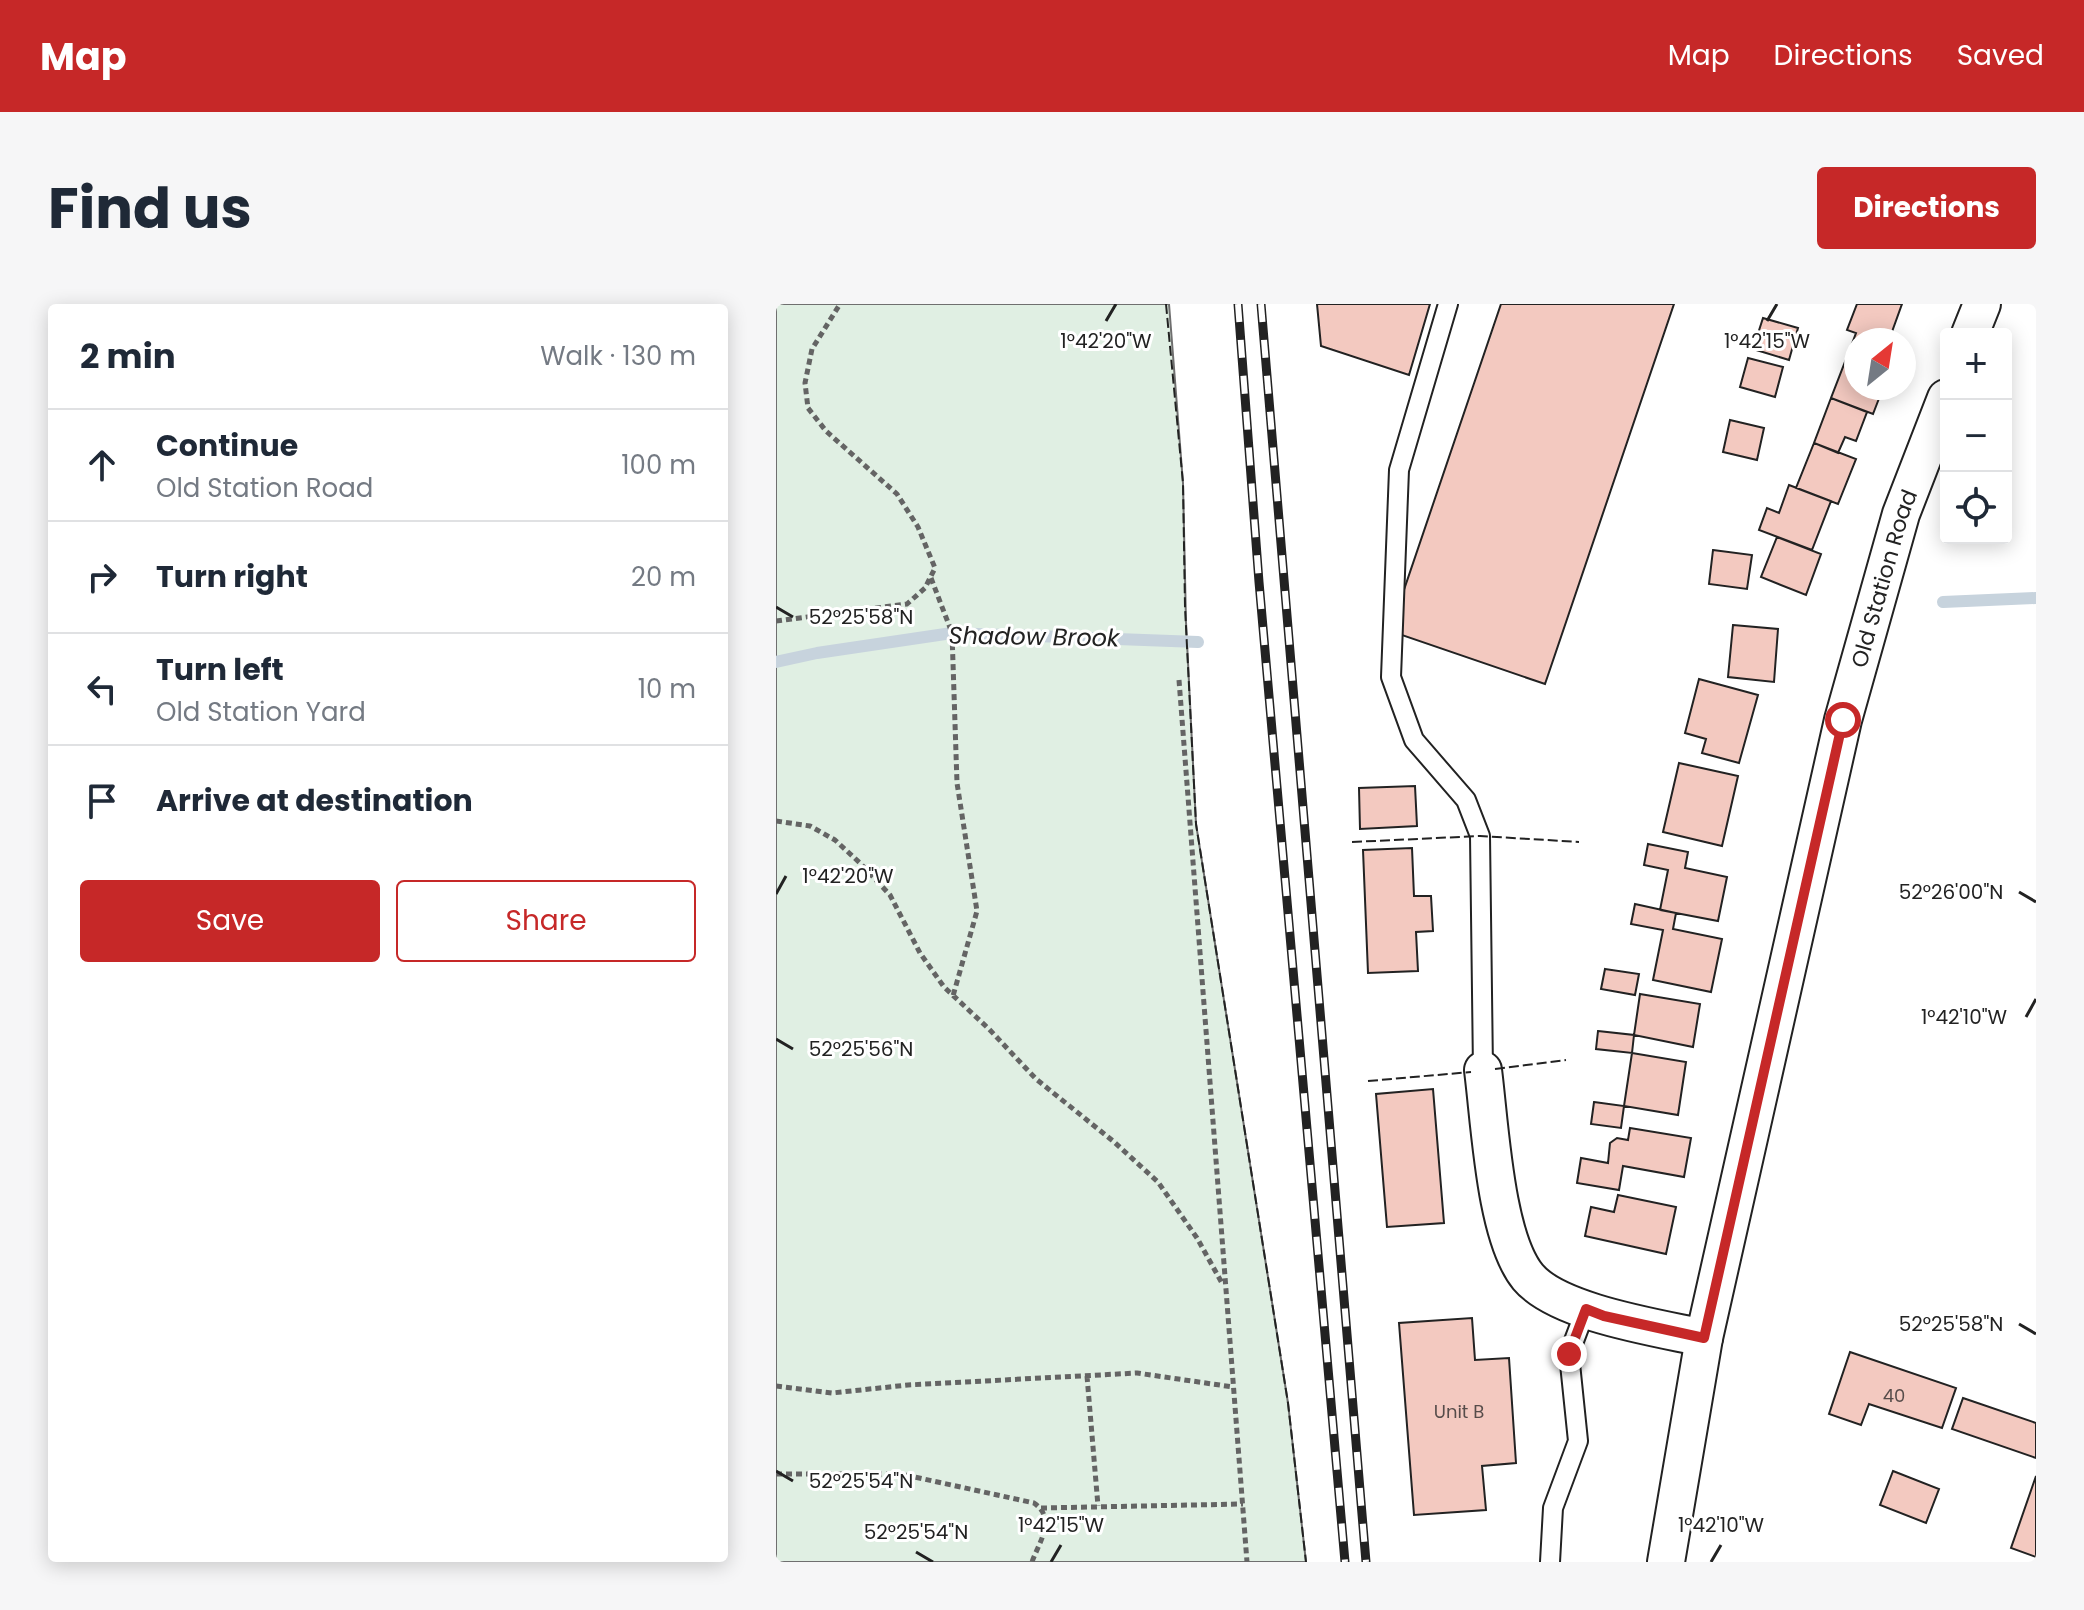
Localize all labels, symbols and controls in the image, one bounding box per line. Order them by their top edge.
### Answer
text: Map [40,30,127,83]
text: Map [1668,36,1730,75]
text: Directions [1774,36,1913,75]
text: Saved [1957,36,2044,75]
button: Directions [1817,167,2036,249]
text: Find us [48,169,252,248]
text: 1°42'20"W [1060,327,1152,355]
text: 1°42'15"W [1724,327,1811,355]
north arrow [1844,328,1916,400]
map controls [1940,328,2012,544]
button: + [1940,328,2012,400]
text: 2 min [80,332,176,380]
text: Walk · 130 m [540,338,696,374]
button: − [1940,400,2012,472]
text: Continue [156,424,298,467]
icon: ahead [80,443,124,487]
text: 100 m [621,447,696,483]
text: Old Station Road [156,470,373,506]
button: locate [1940,472,2012,544]
street label: Old Station Road [1844,485,1925,671]
icon: right [80,555,124,599]
text: Turn right [156,555,308,598]
text: 20 m [631,559,696,595]
text: 52°25'58"N [809,603,913,631]
water label: Shadow Brook [948,619,1121,655]
text: Turn left [156,648,284,691]
icon: left [80,667,124,711]
text: 10 m [638,671,696,707]
text: Old Station Yard [156,694,366,730]
route start [1825,702,1861,738]
icon: arrive [80,779,124,823]
text: Arrive at destination [156,779,473,822]
text: 1°42'20"W [802,862,894,890]
text: 52°26'00"N [1899,878,2003,906]
button: Save [80,880,380,962]
button: Share [396,880,696,962]
text: 1°42'10"W [1921,1003,2008,1031]
text: 52°25'56"N [809,1035,913,1063]
text: 52°25'58"N [1899,1310,2003,1338]
route end [1551,1336,1587,1372]
house number: 40 [1883,1383,1905,1408]
house number: Unit B [1434,1399,1484,1424]
text: 52°25'54"N [809,1467,913,1495]
text: 1°42'15"W [1018,1511,1105,1539]
text: 1°42'10"W [1678,1511,1765,1539]
text: 52°25'54"N [864,1518,968,1546]

